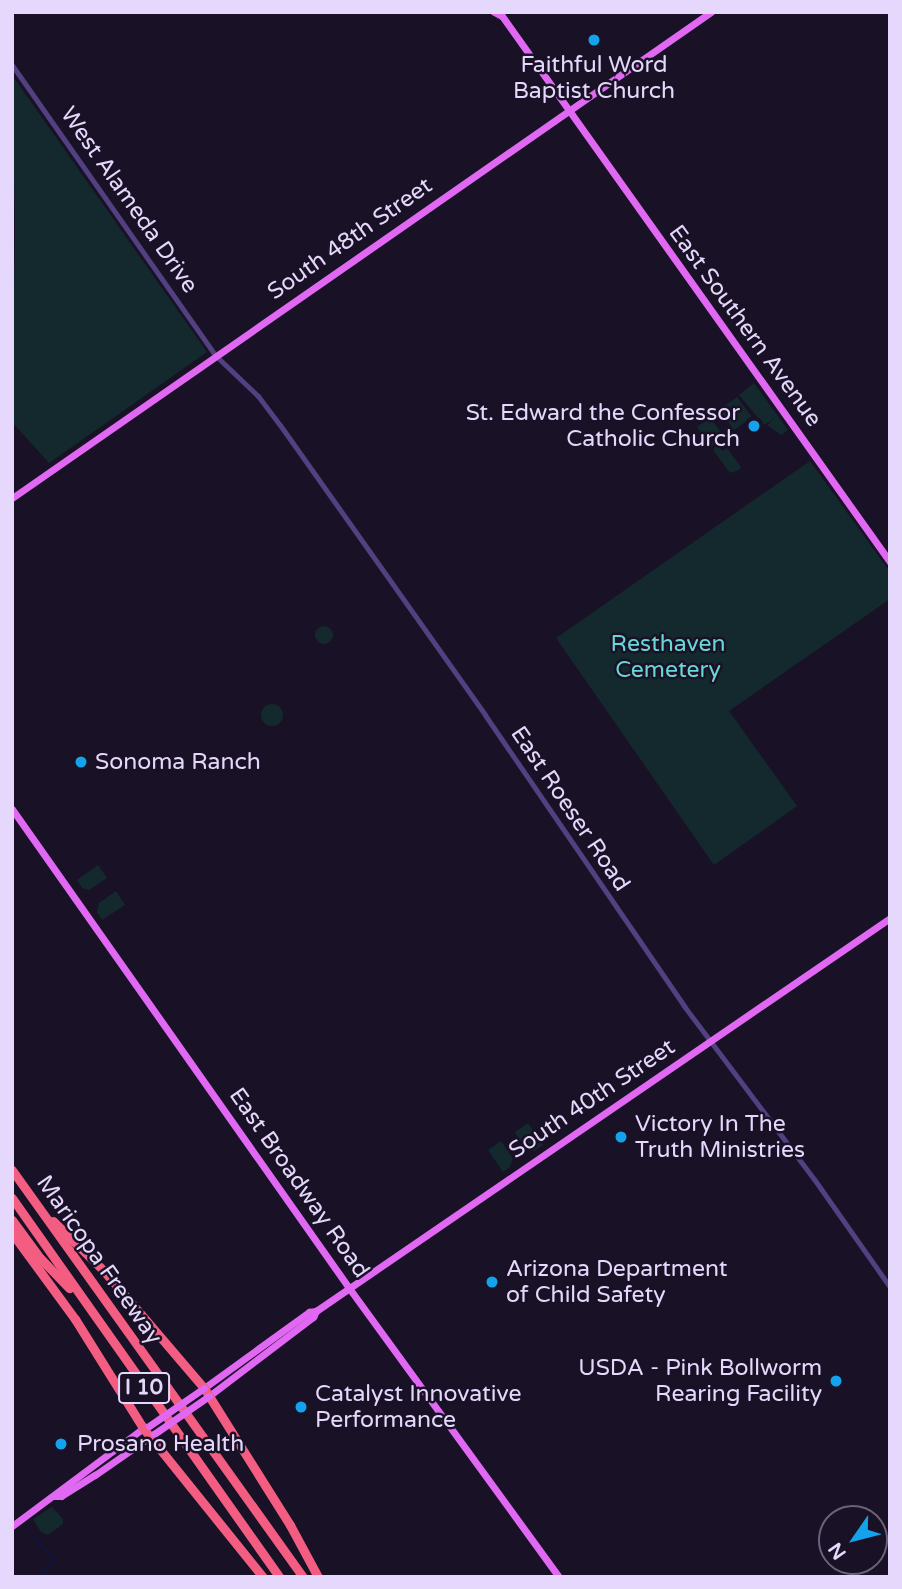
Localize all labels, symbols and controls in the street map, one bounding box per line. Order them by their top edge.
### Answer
marker: Faithful Word Baptist Church [586,32,602,48]
place label: Faithful Word Baptist Church [513,51,675,105]
street label: West Alameda Drive [54,102,204,298]
street label: South 48th Street [262,172,438,306]
street label: East Southern Avenue [663,220,827,432]
place label: St. Edward the Confessor Catholic Church [466,399,740,453]
marker: St. Edward the Confessor Catholic Church [746,418,762,434]
park label: Resthaven Cemetery [611,630,725,684]
street label: East Roeser Road [505,721,635,897]
place label: Sonoma Ranch [95,748,261,776]
marker: Sonoma Ranch [73,754,89,770]
street label: South 40th Street [504,1033,680,1165]
street label: East Broadway Road [223,1083,375,1283]
place label: Victory In The Truth Ministries [635,1110,805,1164]
marker: Victory In The Truth Ministries [613,1129,629,1145]
street label: Maricopa Freeway [30,1170,168,1350]
place label: Arizona Department of Child Safety [506,1255,727,1309]
marker: Arizona Department of Child Safety [484,1274,500,1290]
place label: USDA - Pink Bollworm Rearing Facility [578,1354,822,1408]
road number: I 10 [118,1370,170,1406]
marker: USDA - Pink Bollworm Rearing Facility [828,1373,844,1389]
place label: Catalyst Innovative Performance [315,1380,522,1434]
marker: Catalyst Innovative Performance [293,1399,309,1415]
place label: Prosano Health [77,1430,244,1458]
marker: Prosano Health [51,1434,71,1454]
north arrow [818,1505,888,1575]
text: N [824,1538,851,1563]

